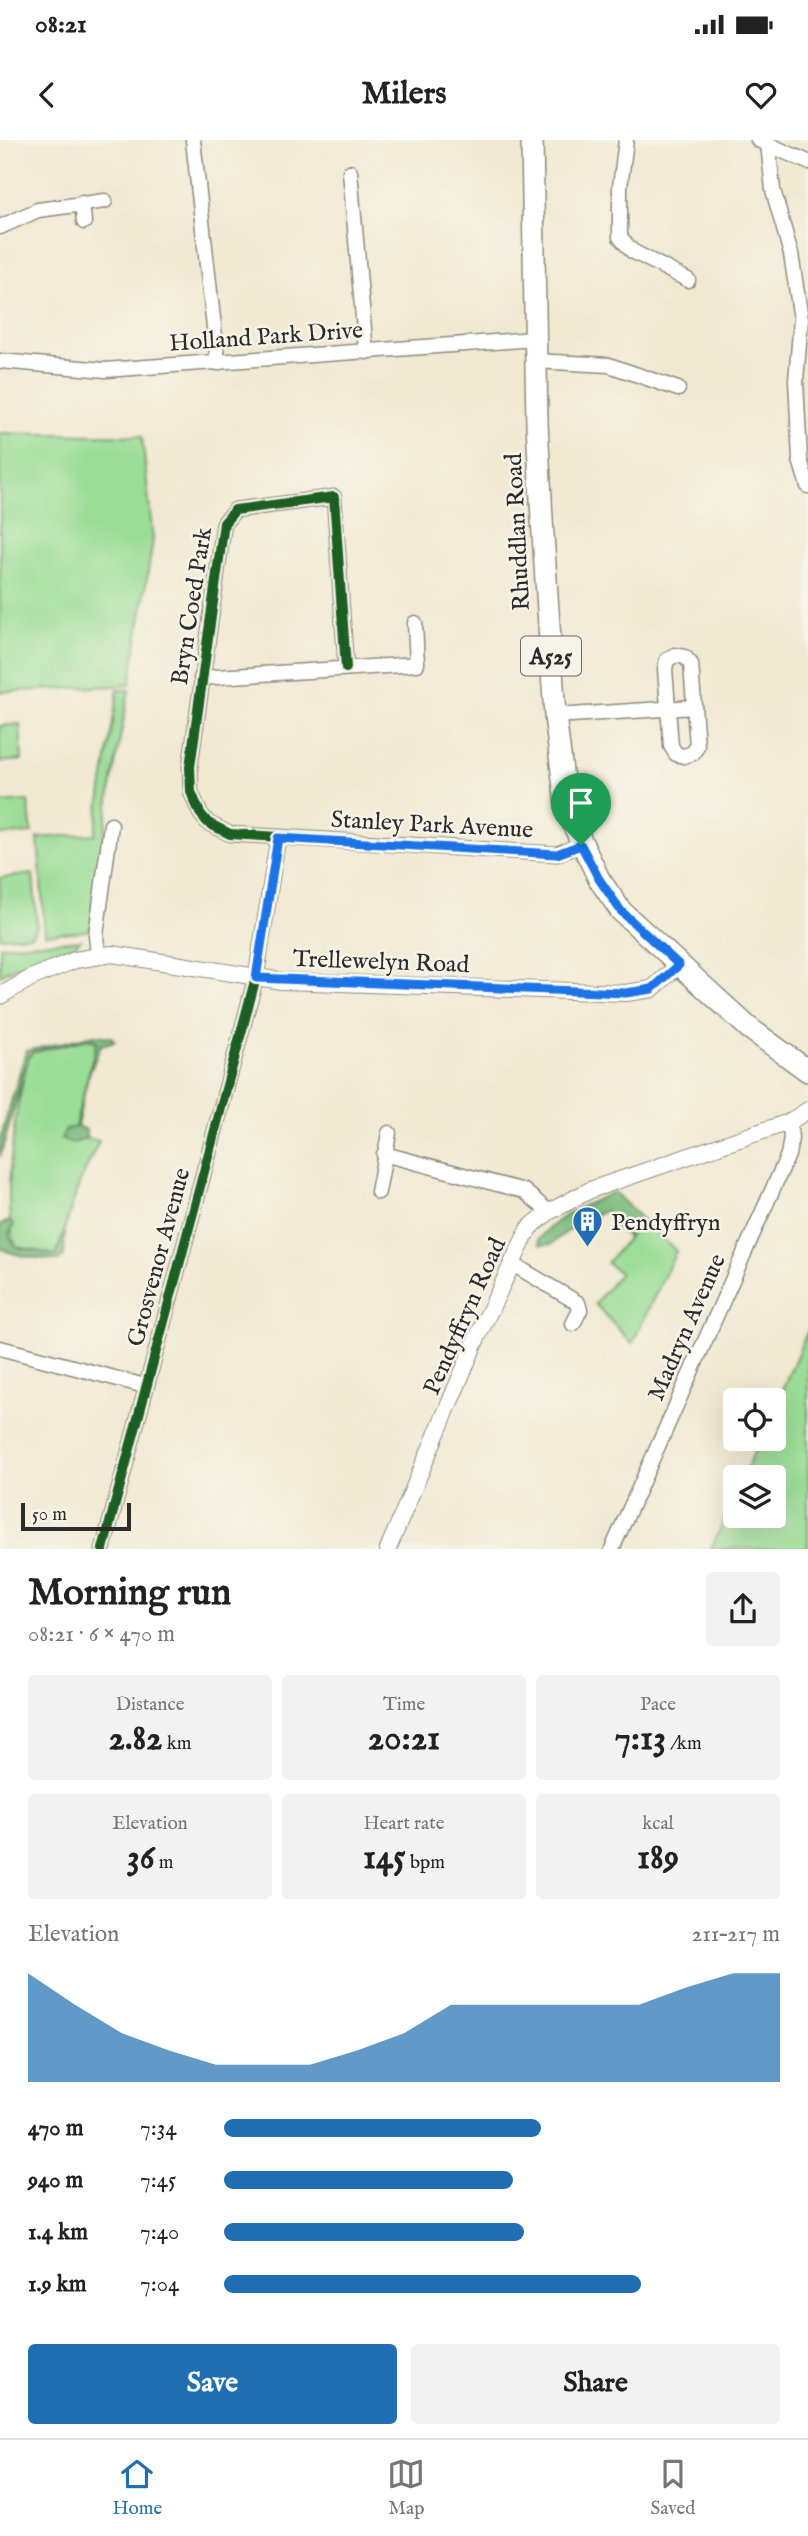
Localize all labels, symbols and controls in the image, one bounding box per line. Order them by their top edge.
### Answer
text: 08:21 [35,8,87,41]
text: Milers [362,74,446,115]
icon: back [28,76,66,114]
icon: heart [742,76,780,114]
street label: Holland Park Drive [168,315,364,360]
street label: Rhuddlan Road [499,452,538,612]
street label: Bryn Coed Park [165,525,220,687]
road number: A525 [521,636,581,676]
pin [551,773,611,845]
icon: arrive [562,784,600,822]
street label: Stanley Park Avenue [330,805,534,846]
street label: Trellewelyn Road [292,944,470,981]
street label: Grosvenor Avenue [121,1165,198,1350]
building icon: Pendyffryn [571,1205,605,1249]
place label: Pendyffryn [611,1208,721,1239]
street label: Pendyffryn Road [417,1233,514,1400]
street label: Madryn Avenue [641,1249,734,1406]
map controls [723,1388,786,1528]
button: locate [723,1388,786,1451]
button: layers [723,1465,786,1528]
scale bar [21,1500,131,1532]
text: 50 m [32,1503,67,1527]
text: Morning run [28,1570,231,1618]
button: share [706,1572,780,1646]
text: 08:21 · 6 × 470 m [28,1620,175,1649]
text: Distance [116,1693,184,1717]
text: Time [383,1693,425,1717]
text: Pace [640,1693,676,1717]
text: 2.82 [108,1717,163,1762]
text: 20:21 [368,1717,440,1762]
text: 7:13 [614,1717,666,1762]
text: km [163,1732,192,1756]
text: /km [666,1732,702,1756]
text: Elevation [112,1812,188,1836]
text: Heart rate [363,1812,445,1836]
text: kcal [642,1812,674,1836]
text: 36 [127,1836,155,1881]
text: 145 [363,1836,406,1881]
text: 189 [637,1836,679,1881]
text: m [155,1851,173,1875]
text: bpm [406,1851,445,1875]
text: Elevation [28,1920,119,1949]
text: 211–217 m [691,1920,780,1949]
text: 470 m [28,2114,83,2143]
text: 7:34 [140,2114,177,2143]
text: 940 m [28,2166,83,2195]
text: 7:45 [140,2166,176,2195]
text: 1.4 km [28,2218,88,2247]
text: 7:40 [140,2218,179,2247]
text: 1.9 km [28,2270,87,2299]
text: 7:04 [140,2270,179,2299]
button: Save [28,2344,397,2424]
button: Share [411,2344,780,2424]
tab: Home [113,2455,162,2521]
tab: Map [387,2455,425,2521]
tab: Saved [650,2455,695,2521]

